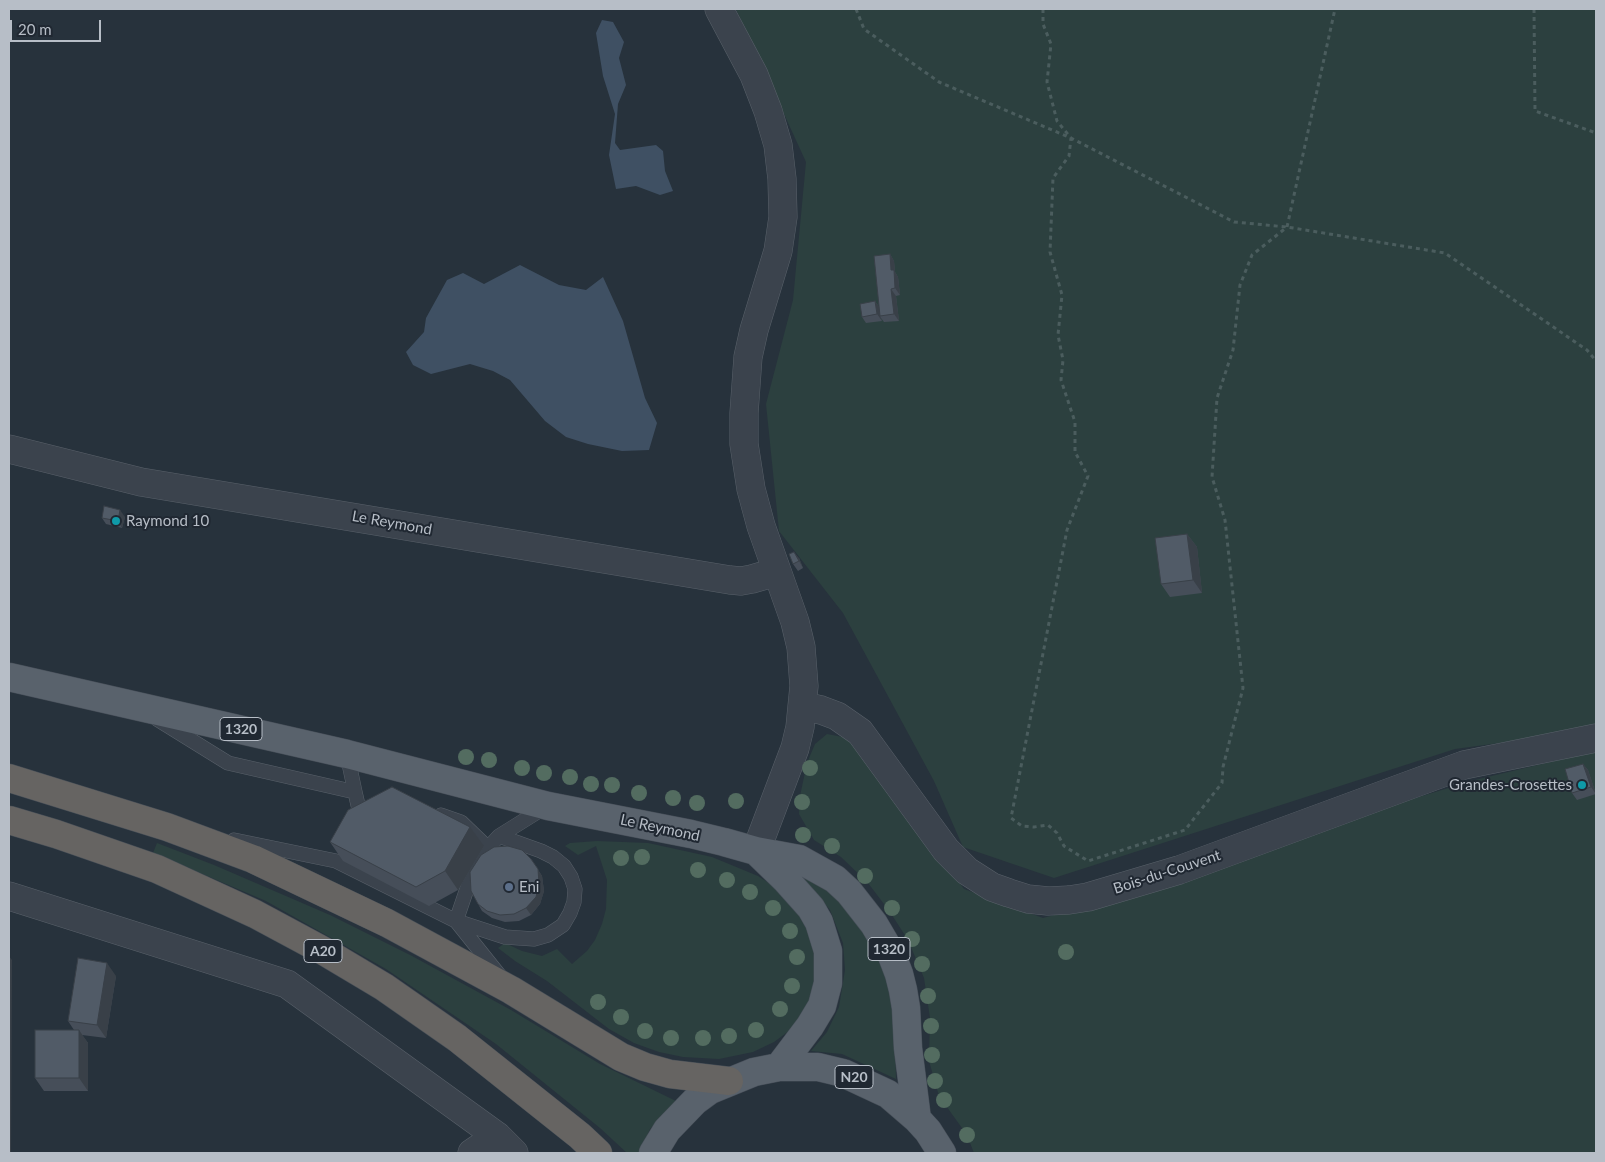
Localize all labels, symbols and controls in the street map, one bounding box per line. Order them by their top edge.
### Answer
scale bar [12,10,104,42]
text: 20 m [18,20,52,38]
street label: Le Reymond [351,507,433,539]
place label: Raymond 10 [126,512,209,530]
marker: Raymond 10 [110,515,122,527]
road number: 1320 [220,718,262,741]
place label: Grandes-Crosettes [1449,776,1572,794]
marker: Grandes-Crosettes [1576,779,1588,791]
street label: Le Reymond [619,811,701,845]
street label: Bois-du-Couvent [1111,846,1223,898]
place label: Eni [519,878,539,896]
marker: Eni [503,881,515,893]
road number: 1320 [868,938,910,961]
road number: A20 [304,939,342,962]
road number: N20 [835,1066,873,1088]

